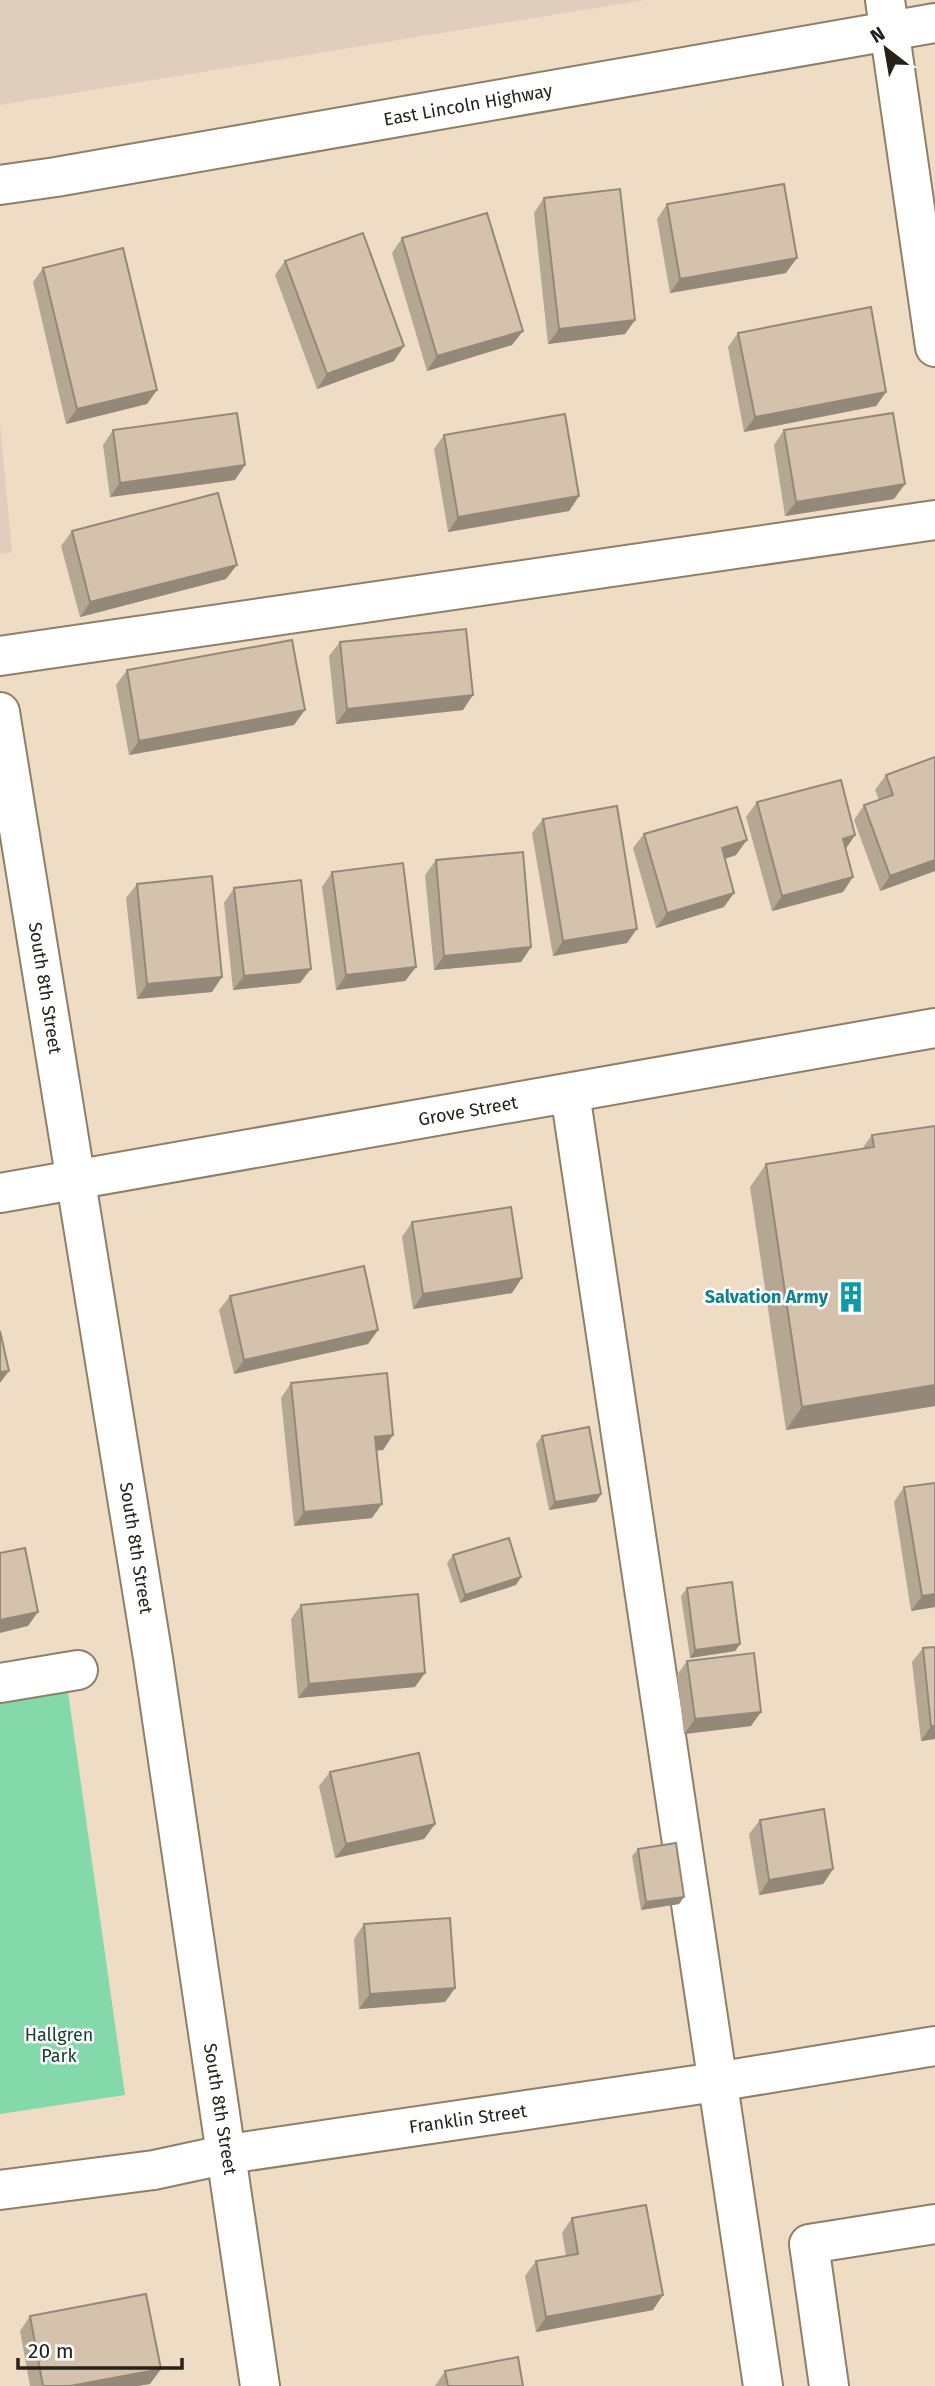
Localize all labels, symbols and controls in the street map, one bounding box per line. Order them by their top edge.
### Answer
north arrow [851,14,921,84]
text: N [866,22,889,48]
street label: East Lincoln Highway [382,79,554,131]
street label: South 8th Street [24,921,66,1056]
street label: Grove Street [417,1091,520,1131]
building icon: Salvation Army [834,1280,868,1314]
place label: Salvation Army [705,1286,829,1308]
street label: South 8th Street [115,1481,157,1616]
park label: Hallgren Park [25,2024,93,2067]
street label: South 8th Street [199,2042,241,2177]
street label: Franklin Street [408,2100,529,2138]
scale bar [18,2326,182,2370]
text: 20 m [28,2338,74,2364]

